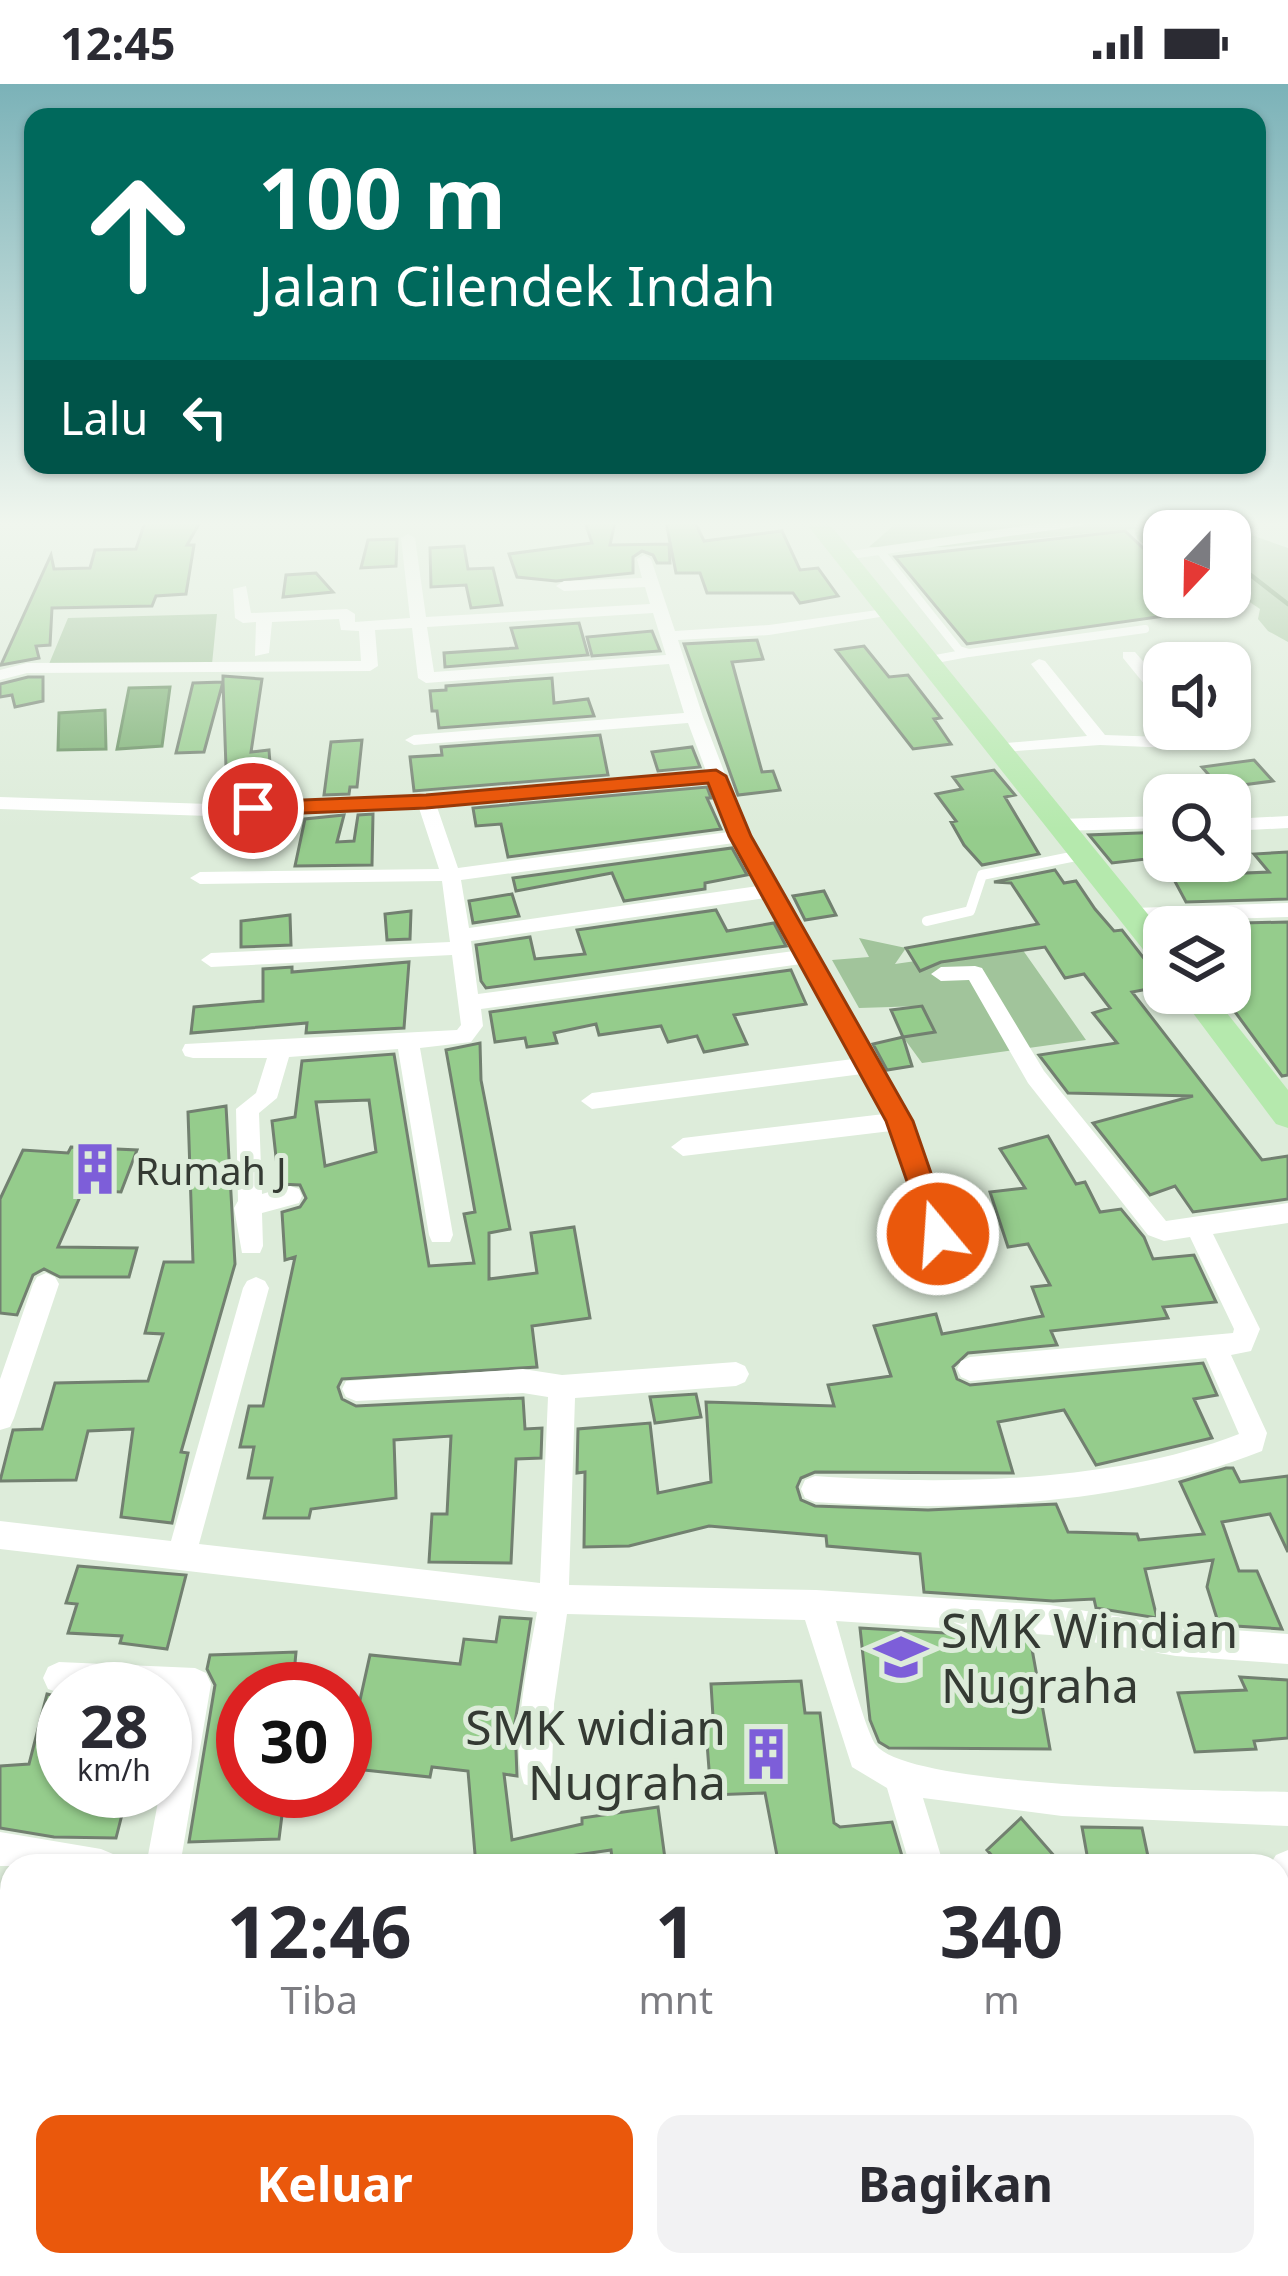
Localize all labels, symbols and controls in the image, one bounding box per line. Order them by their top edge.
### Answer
text: 12:45 [60,12,176,73]
text: 100 m [258,139,506,254]
icon: ahead [60,156,216,312]
text: Jalan Cilendek Indah [258,248,776,322]
icon: left [172,384,238,450]
text: Lalu [60,387,148,448]
north arrow [1143,510,1251,618]
map controls [1143,510,1251,1014]
button: sound [1143,642,1251,750]
pin [202,757,304,859]
button: search [1143,774,1251,882]
icon: arrive [220,775,286,841]
button: layers [1143,906,1251,1014]
building icon: Rumah J [66,1140,124,1198]
place label: Rumah J [135,1143,287,1196]
position arrow [875,1171,1001,1297]
place label: SMK Windian Nugraha [941,1597,1238,1717]
school or university icon: SMK Windian Nugraha [872,1628,930,1686]
speed limit sign: 30 [216,1662,372,1818]
text: 28 [80,1684,148,1766]
place label: SMK widian Nugraha [465,1694,726,1814]
building icon: SMK widian Nugraha [737,1725,795,1783]
text: km/h [77,1749,151,1790]
text: 12:46 [227,1881,412,1979]
text: 1 [655,1881,696,1979]
text: 340 [940,1881,1063,1979]
text: Tiba [280,1972,358,2025]
text: mnt [638,1972,713,2025]
text: m [983,1972,1020,2025]
button: Keluar [36,2115,633,2253]
button: Bagikan [657,2115,1254,2253]

